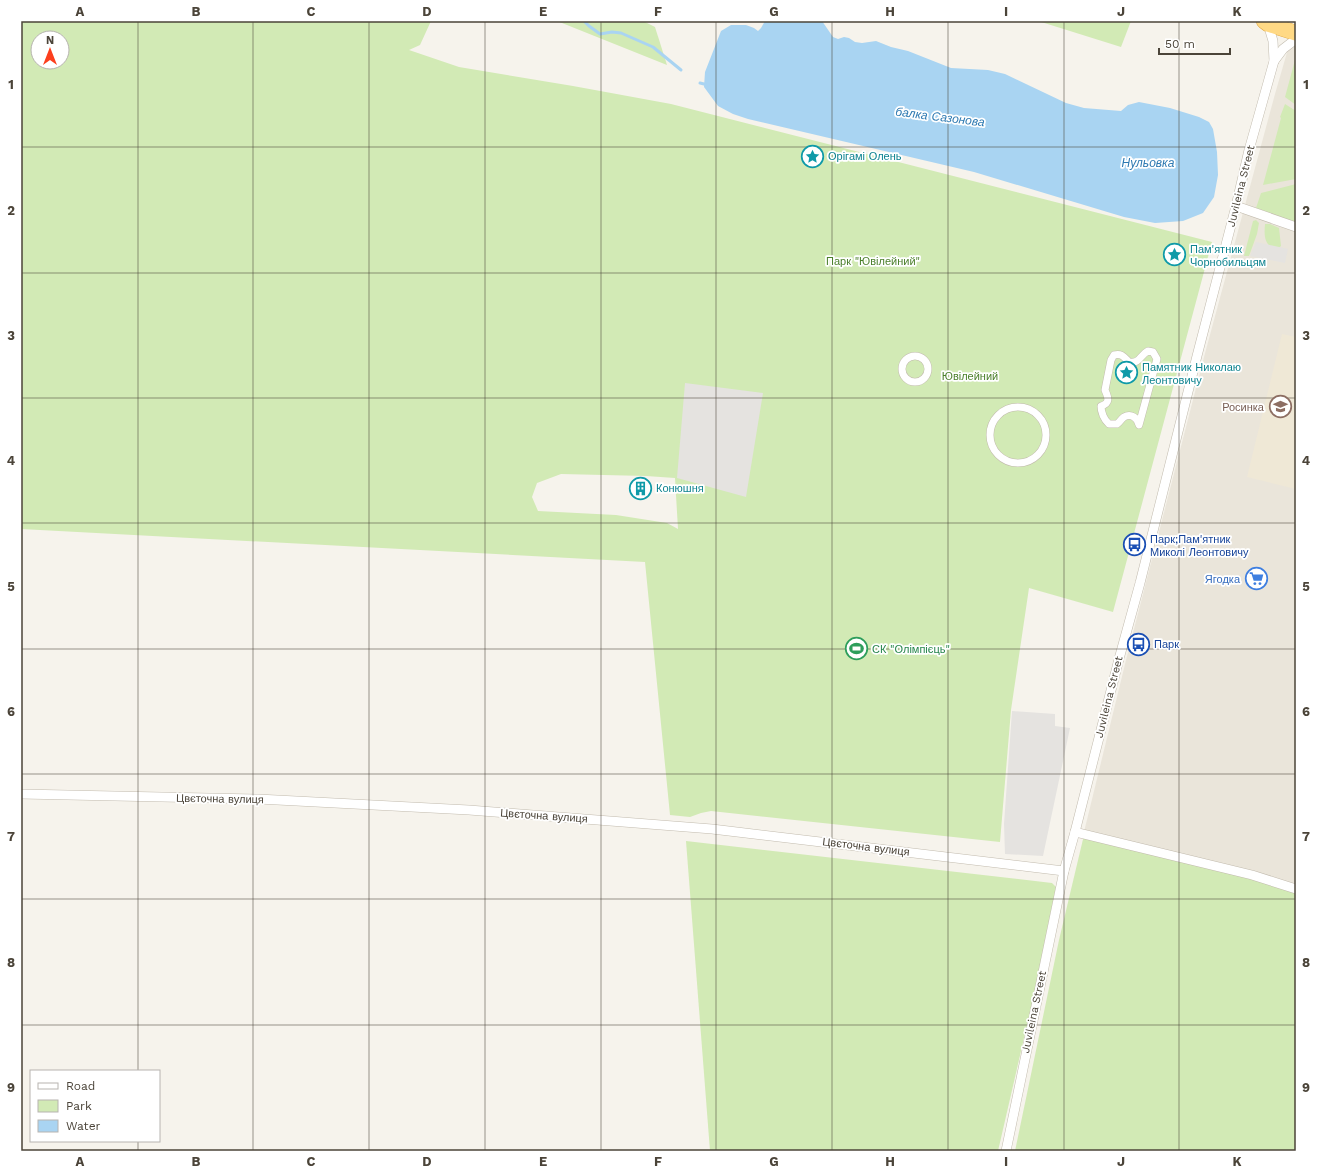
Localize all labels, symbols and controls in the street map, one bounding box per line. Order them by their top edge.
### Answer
text: A [76,4,85,19]
text: B [192,4,201,19]
text: C [307,4,316,19]
text: D [422,4,432,19]
text: E [539,4,547,19]
text: F [654,4,662,19]
text: G [769,4,779,19]
text: H [885,4,895,19]
text: I [1004,4,1008,19]
text: J [1117,4,1125,19]
text: K [1232,4,1242,19]
north arrow [30,30,70,70]
scale bar [1159,30,1230,56]
text: N [46,34,54,47]
text: 50 m [1165,37,1195,51]
text: 1 [8,77,14,92]
text: 1 [1303,77,1309,92]
water label: балка Сазонова [895,105,986,129]
place icon: Орігамі Олень [799,143,825,169]
street label: Juvileina Street [1225,143,1258,228]
place label: Орігамі Олень [828,150,902,163]
water label: Нульовка [1122,156,1175,170]
text: 2 [7,203,15,218]
text: 2 [1302,203,1310,218]
place icon: Пам'ятник Чорнобильцям [1162,242,1188,268]
place label: Пам'ятник Чорнобильцям [1190,243,1266,269]
park label: Парк "Ювілейний" [826,255,920,268]
text: 3 [7,328,15,343]
text: 3 [1302,328,1310,343]
place icon: Памятник Николаю Леонтовичу [1114,360,1140,386]
place label: Памятник Николаю Леонтовичу [1142,361,1241,387]
park label: Ювілейний [942,370,998,383]
school or university icon: Росинка [1267,394,1293,420]
place label: Росинка [1222,401,1265,414]
text: 4 [7,453,16,468]
text: 4 [1302,453,1311,468]
building icon: Конюшня [628,475,654,501]
place label: Конюшня [656,482,704,495]
bus stop icon: Парк;Пам'ятник Миколі Леонтовичу [1121,532,1147,558]
place label: Парк;Пам'ятник Миколі Леонтовичу [1150,533,1249,559]
supermarket icon: Ягодка [1243,566,1269,592]
place label: Ягодка [1205,573,1241,586]
text: 5 [7,579,15,594]
text: 5 [1302,579,1310,594]
bus stop icon: Парк [1125,631,1151,657]
sports icon: СК "Олімпієць" [843,636,869,662]
place label: Парк [1154,638,1179,651]
place label: СК "Олімпієць" [872,643,950,656]
street label: Juvileina Street [1093,654,1126,739]
text: 6 [7,704,15,719]
text: 6 [1302,704,1310,719]
street label: Цвєточна вулиця [176,792,264,806]
street label: Цвєточна вулиця [500,806,588,826]
text: 7 [7,829,15,844]
text: 7 [1302,829,1310,844]
street label: Цвєточна вулиця [822,835,910,859]
text: 8 [7,955,15,970]
text: 8 [1302,955,1310,970]
street label: Juvileina Street [1019,969,1049,1054]
legend [30,1070,160,1142]
text: Road [66,1079,95,1093]
text: 9 [7,1080,15,1095]
text: 9 [1302,1080,1310,1095]
text: Park [66,1099,92,1113]
text: Water [66,1119,101,1133]
text: A [76,1154,85,1169]
text: B [192,1154,201,1169]
text: C [307,1154,316,1169]
text: D [422,1154,432,1169]
text: E [539,1154,547,1169]
text: F [654,1154,662,1169]
text: G [769,1154,779,1169]
text: H [885,1154,895,1169]
text: I [1004,1154,1008,1169]
text: J [1117,1154,1125,1169]
text: K [1232,1154,1242,1169]

